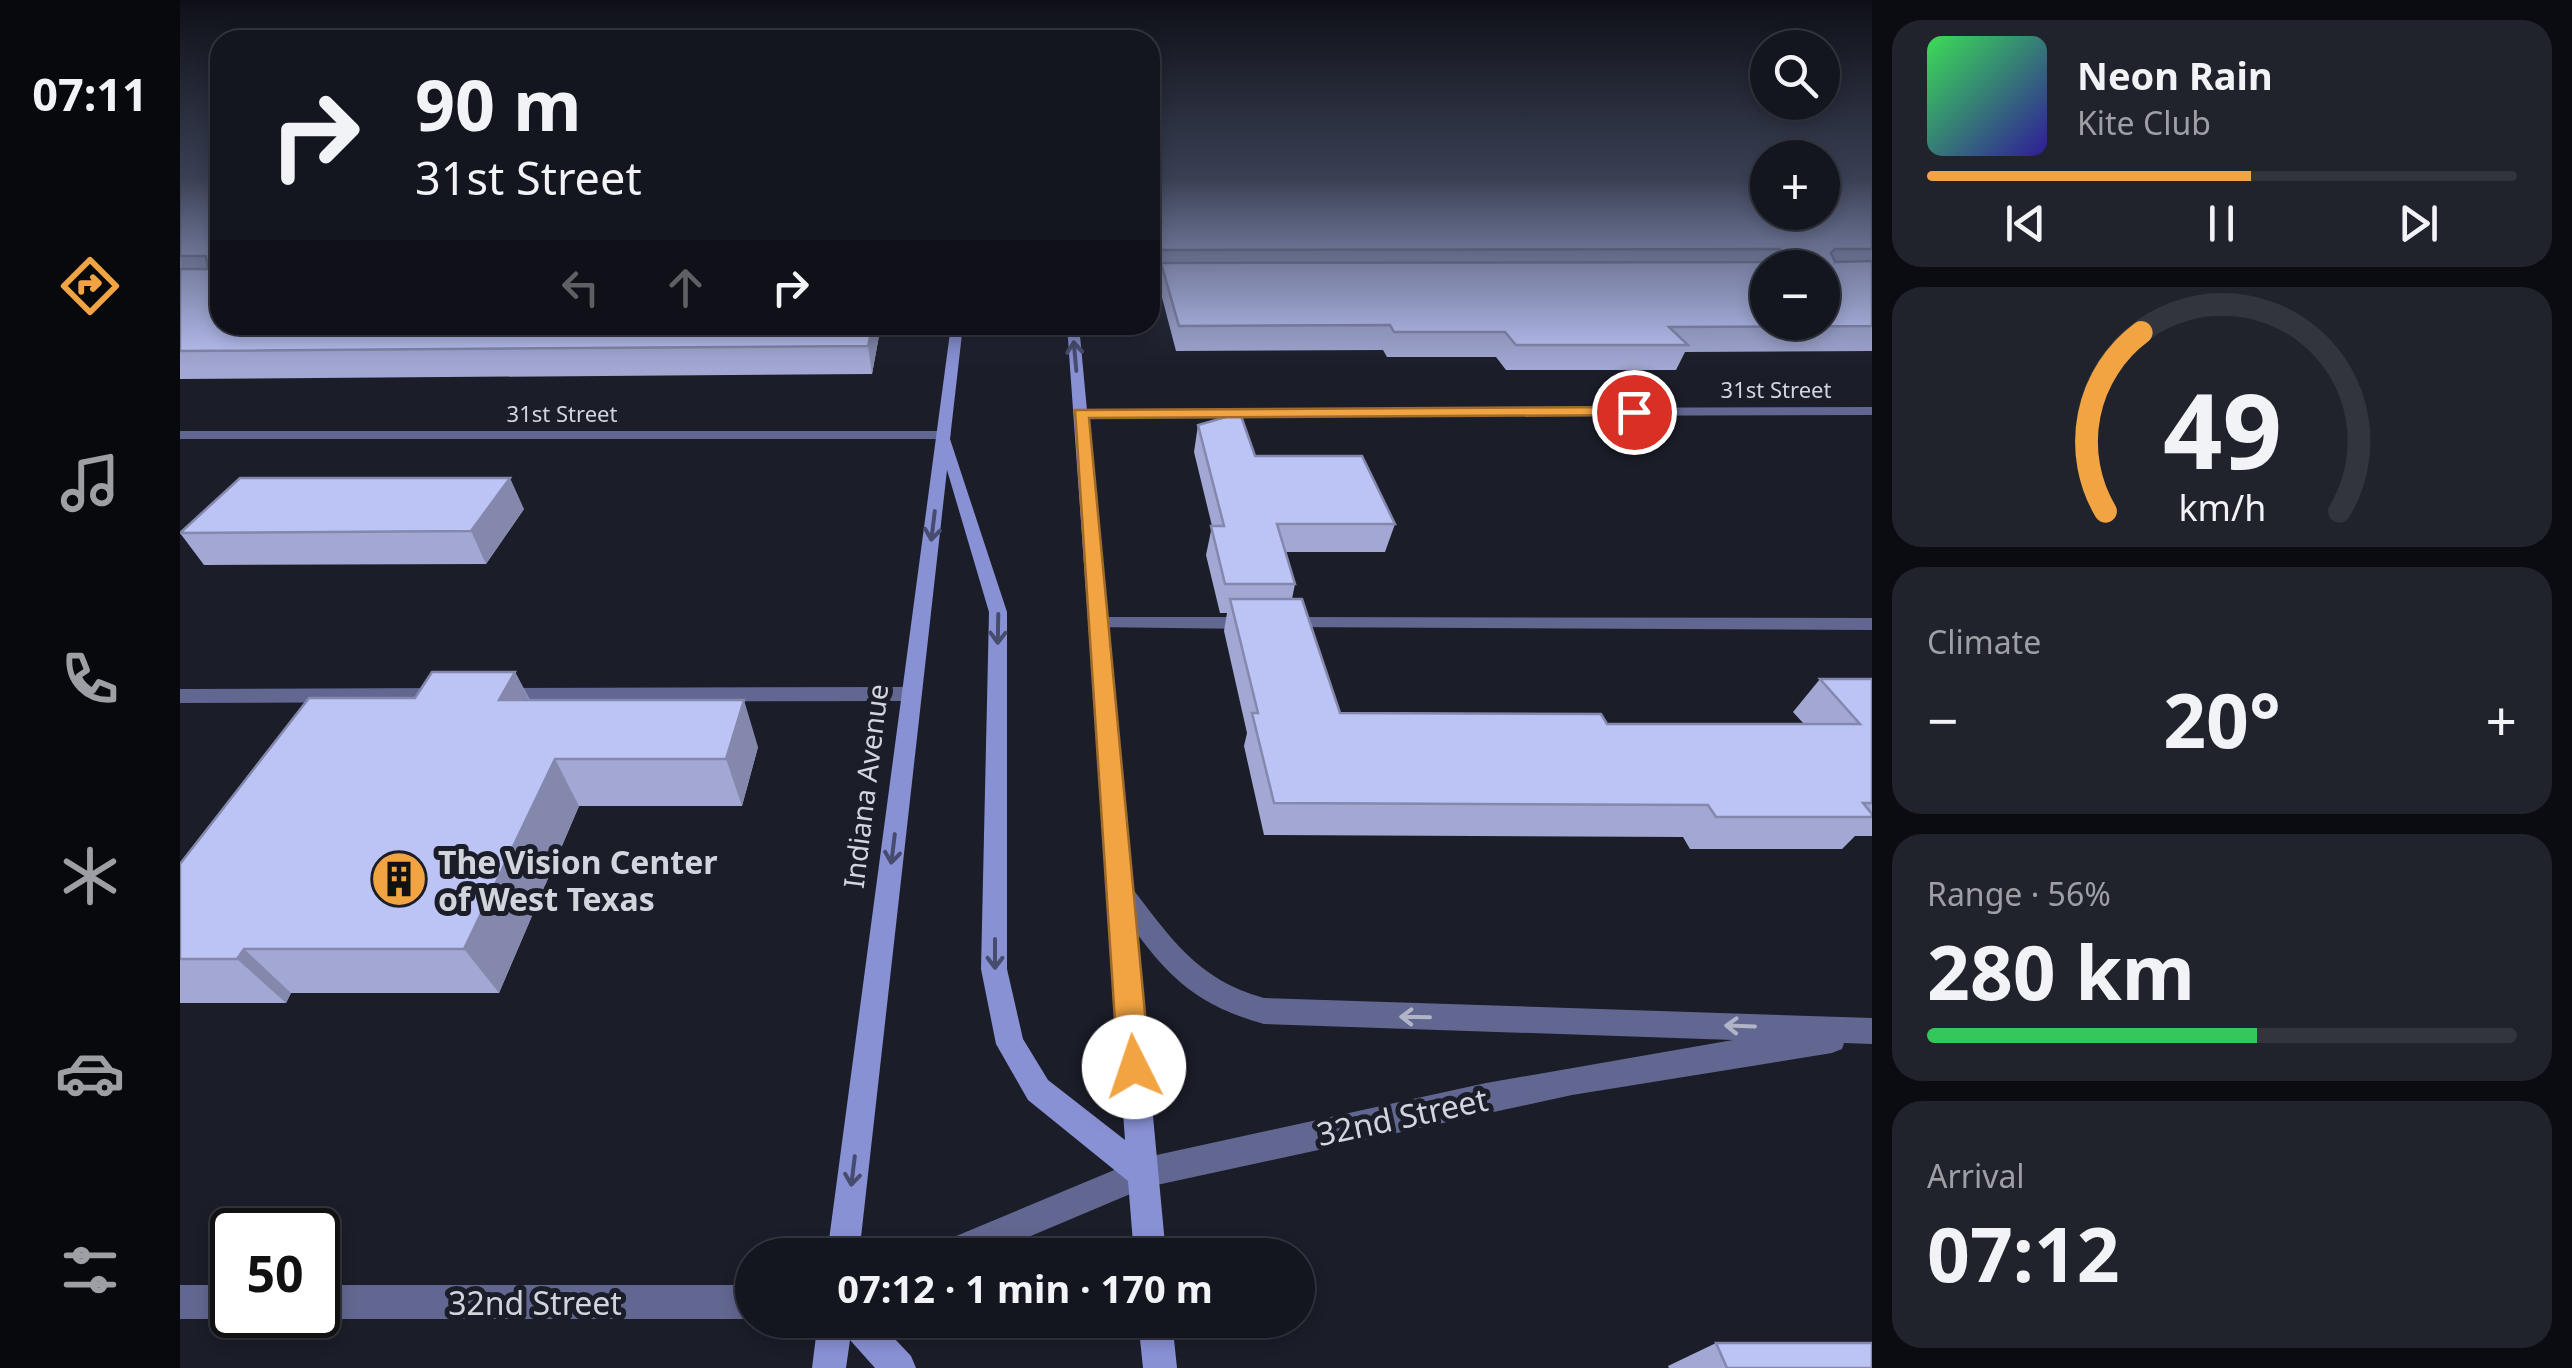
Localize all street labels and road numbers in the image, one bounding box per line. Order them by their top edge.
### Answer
street label: 31st Street [1721,374,1831,404]
street label: 31st Street [507,398,617,428]
street label: Indiana Avenue [834,682,896,890]
street label: 32nd Street [1313,1077,1491,1155]
street label: 32nd Street [448,1281,622,1324]

